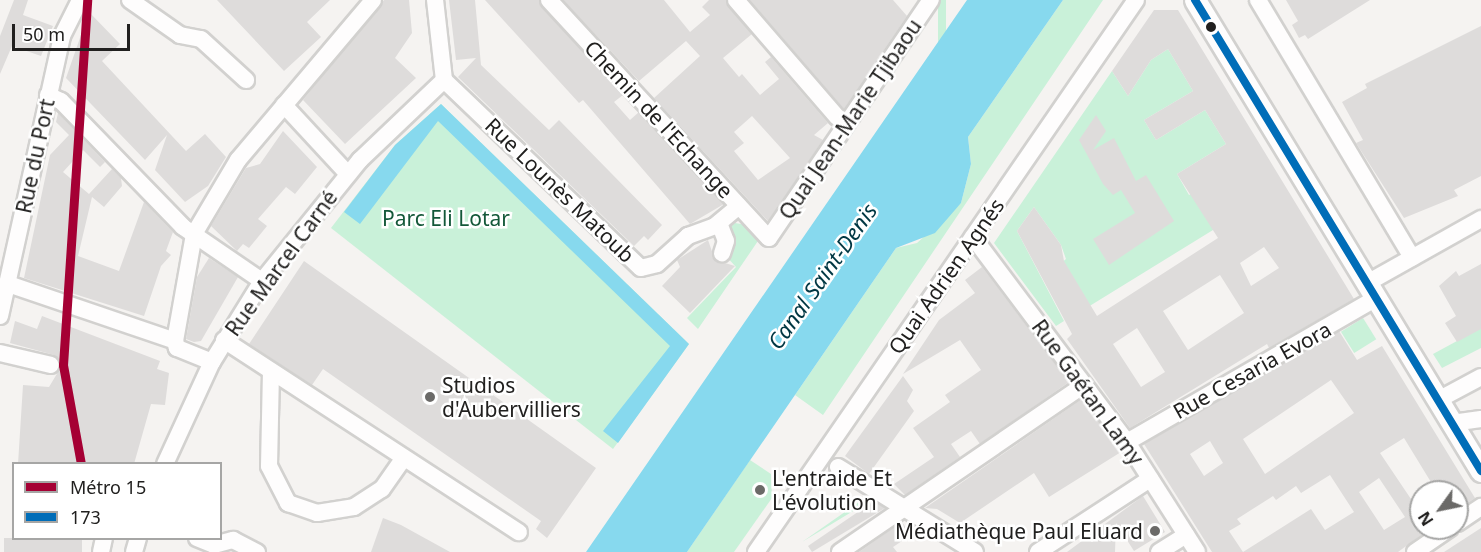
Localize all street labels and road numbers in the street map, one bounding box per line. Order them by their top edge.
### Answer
street label: Quai Jean-Marie Tjibaou [773,14,927,224]
street label: Chemin de l'Echange [579,35,739,203]
street label: Rue du Port [11,96,59,216]
street label: Rue Lounès Matoub [480,112,640,268]
street label: Rue Marcel Carné [220,185,342,341]
street label: Quai Adrien Agnés [883,193,1009,359]
street label: Rue Gaétan Lamy [1027,315,1149,469]
street label: Rue Cesaria Evora [1169,316,1335,424]

